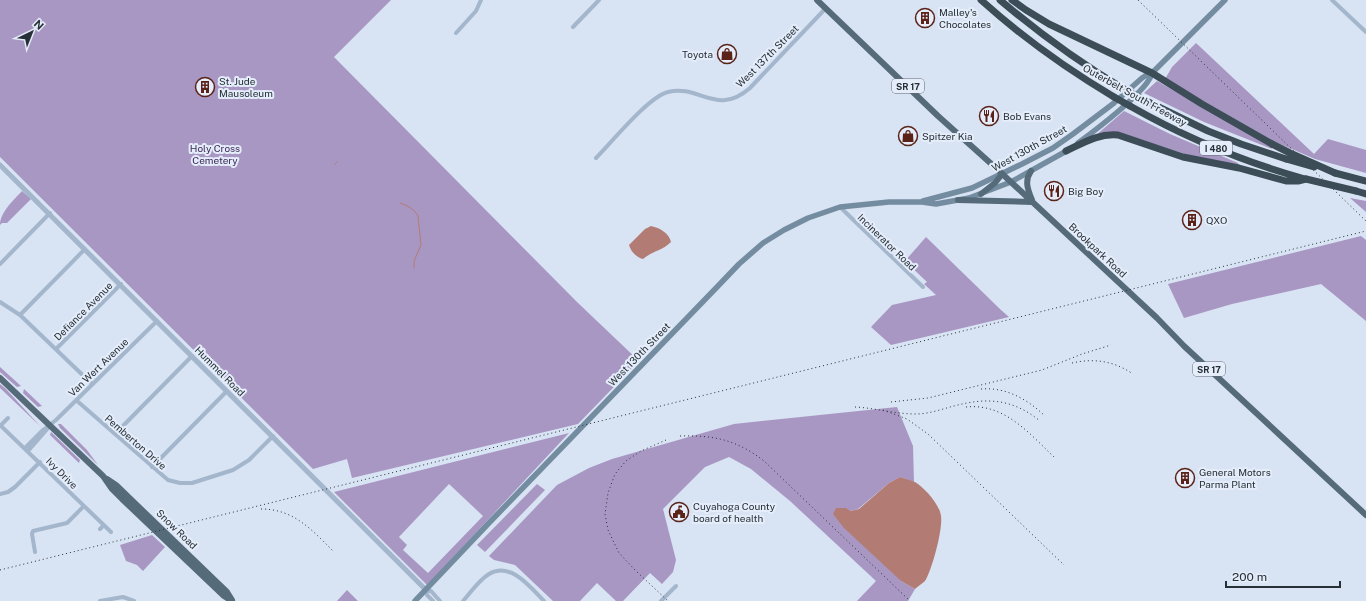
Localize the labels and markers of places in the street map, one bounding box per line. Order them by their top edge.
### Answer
place label: Malley's Chocolates [939,6,991,30]
building icon: Malley's Chocolates [914,7,936,29]
shop icon: Toyota [716,43,738,65]
place label: Toyota [682,48,713,60]
place label: St. Jude Mausoleum [219,75,273,99]
building icon: St. Jude Mausoleum [194,76,216,98]
restaurant icon: Bob Evans [978,105,1000,127]
place label: Bob Evans [1003,110,1051,122]
shop icon: Spitzer Kia [897,125,919,147]
place label: Spitzer Kia [922,130,973,142]
restaurant icon: Big Boy [1043,180,1065,202]
place label: Big Boy [1068,185,1104,197]
building icon: QXO [1181,209,1203,231]
place label: QXO [1206,214,1227,226]
place label: General Motors Parma Plant [1199,466,1271,490]
building icon: General Motors Parma Plant [1174,467,1196,489]
place label: Cuyahoga County board of health [693,500,776,524]
public building icon: Cuyahoga County board of health [668,501,690,523]

